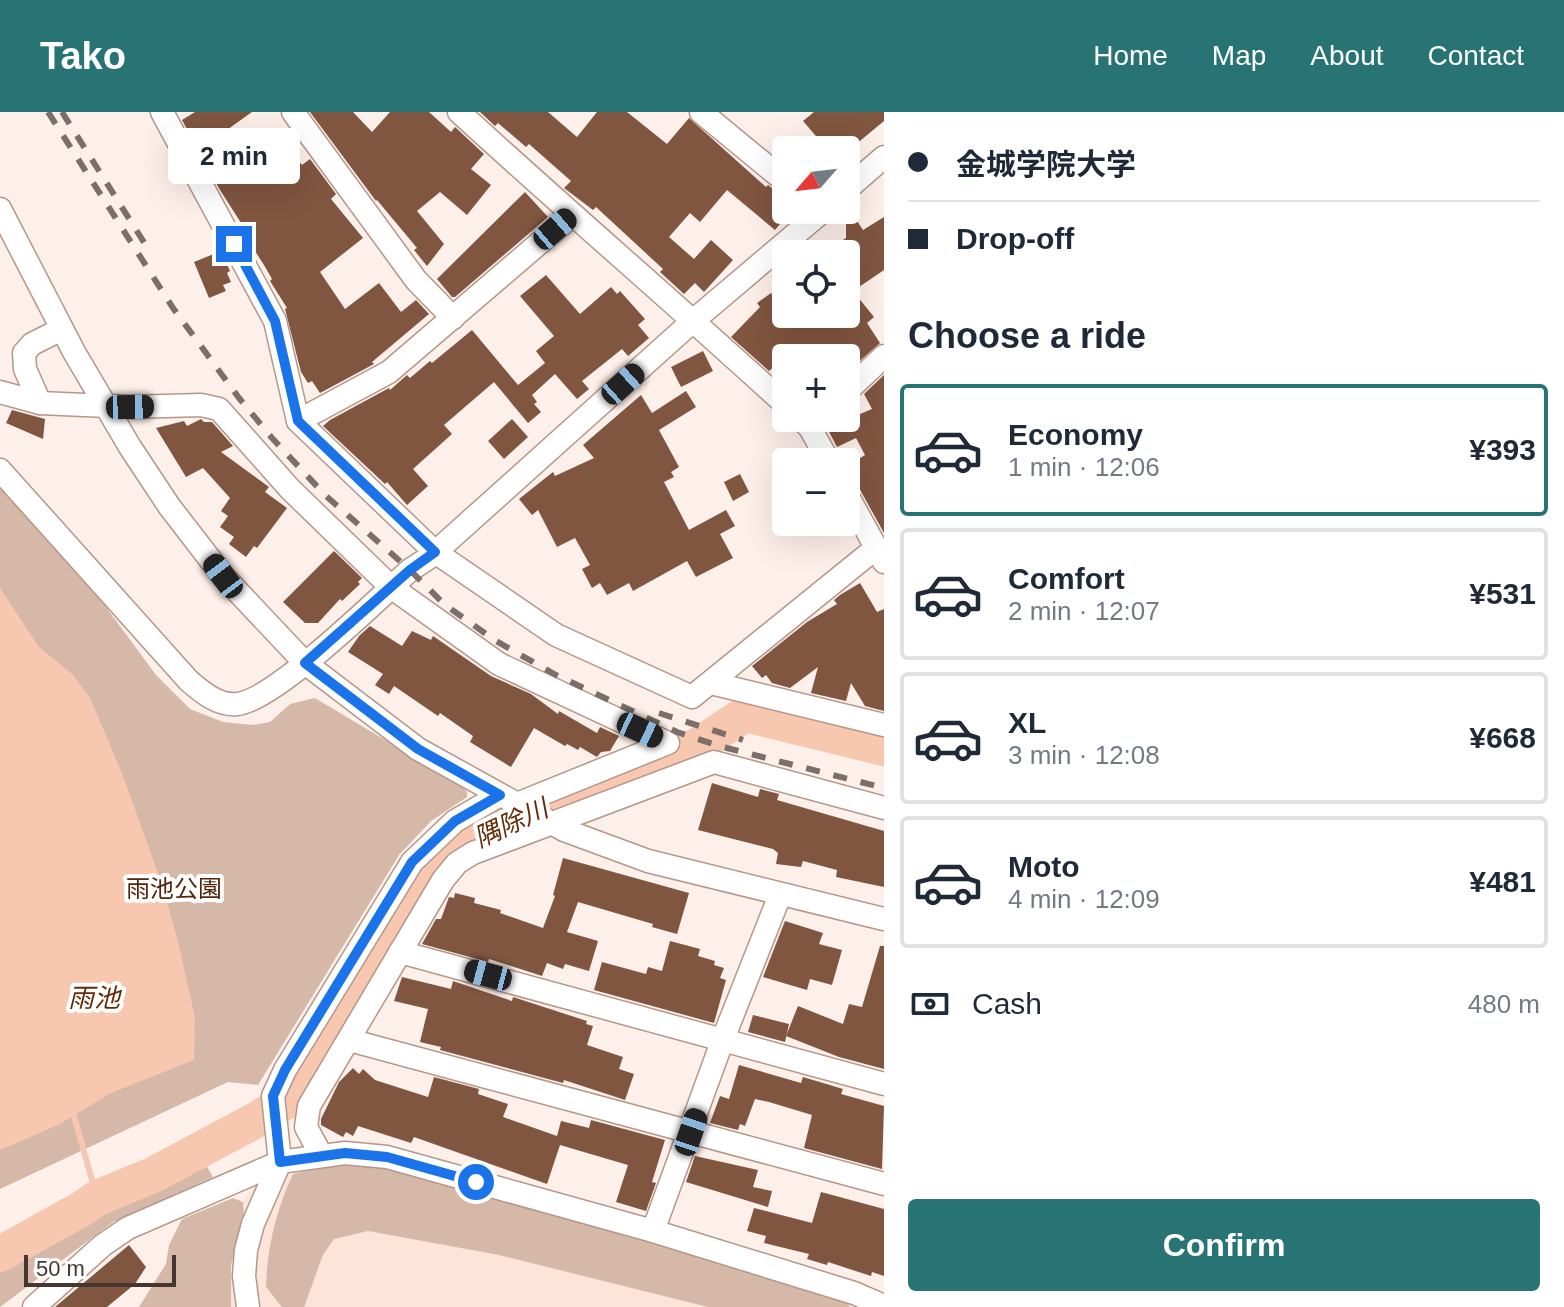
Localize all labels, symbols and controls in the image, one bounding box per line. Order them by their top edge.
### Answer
text: Tako [40,35,126,77]
text: Home [1093,40,1168,71]
text: Map [1212,40,1266,71]
text: About [1310,40,1384,71]
text: Contact [1428,40,1524,71]
callout: 2 min [168,128,300,184]
north arrow [772,136,860,224]
map controls [772,136,860,536]
text: 2 min [200,141,268,171]
text: 金城学院大学 [956,148,1136,181]
car [529,204,581,254]
text: Drop-off [956,222,1074,255]
route end [216,226,252,262]
button: locate [772,240,860,328]
text: Choose a ride [908,315,1146,356]
button: + [772,344,860,432]
car [597,359,649,409]
car [106,395,154,419]
icon: car [912,414,984,486]
text: Economy [1008,418,1143,451]
text: ¥393 [1469,433,1536,466]
button: − [772,448,860,536]
text: 1 min · 12:06 [1008,452,1160,482]
car [199,550,247,602]
icon: car [912,558,984,630]
text: Comfort [1008,562,1125,595]
text: ¥531 [1469,577,1536,610]
text: 2 min · 12:07 [1008,596,1160,626]
icon: car [912,702,984,774]
text: XL [1008,706,1046,739]
car [613,709,667,751]
text: ¥668 [1469,721,1536,754]
text: 3 min · 12:08 [1008,740,1160,770]
water label: 隅除川 [469,792,555,853]
icon: car [912,846,984,918]
text: Moto [1008,850,1080,883]
text: ¥481 [1469,865,1536,898]
park label: 雨池公園 [126,875,222,902]
text: 4 min · 12:09 [1008,884,1160,914]
car [462,957,514,993]
icon: cash [908,982,952,1026]
water label: 雨池 [68,983,123,1013]
text: Cash [972,987,1042,1020]
text: 480 m [1468,989,1540,1019]
car [672,1105,710,1159]
route start [458,1164,494,1200]
button: Confirm [908,1199,1540,1291]
scale bar [24,1251,176,1287]
text: 50 m [36,1256,85,1281]

